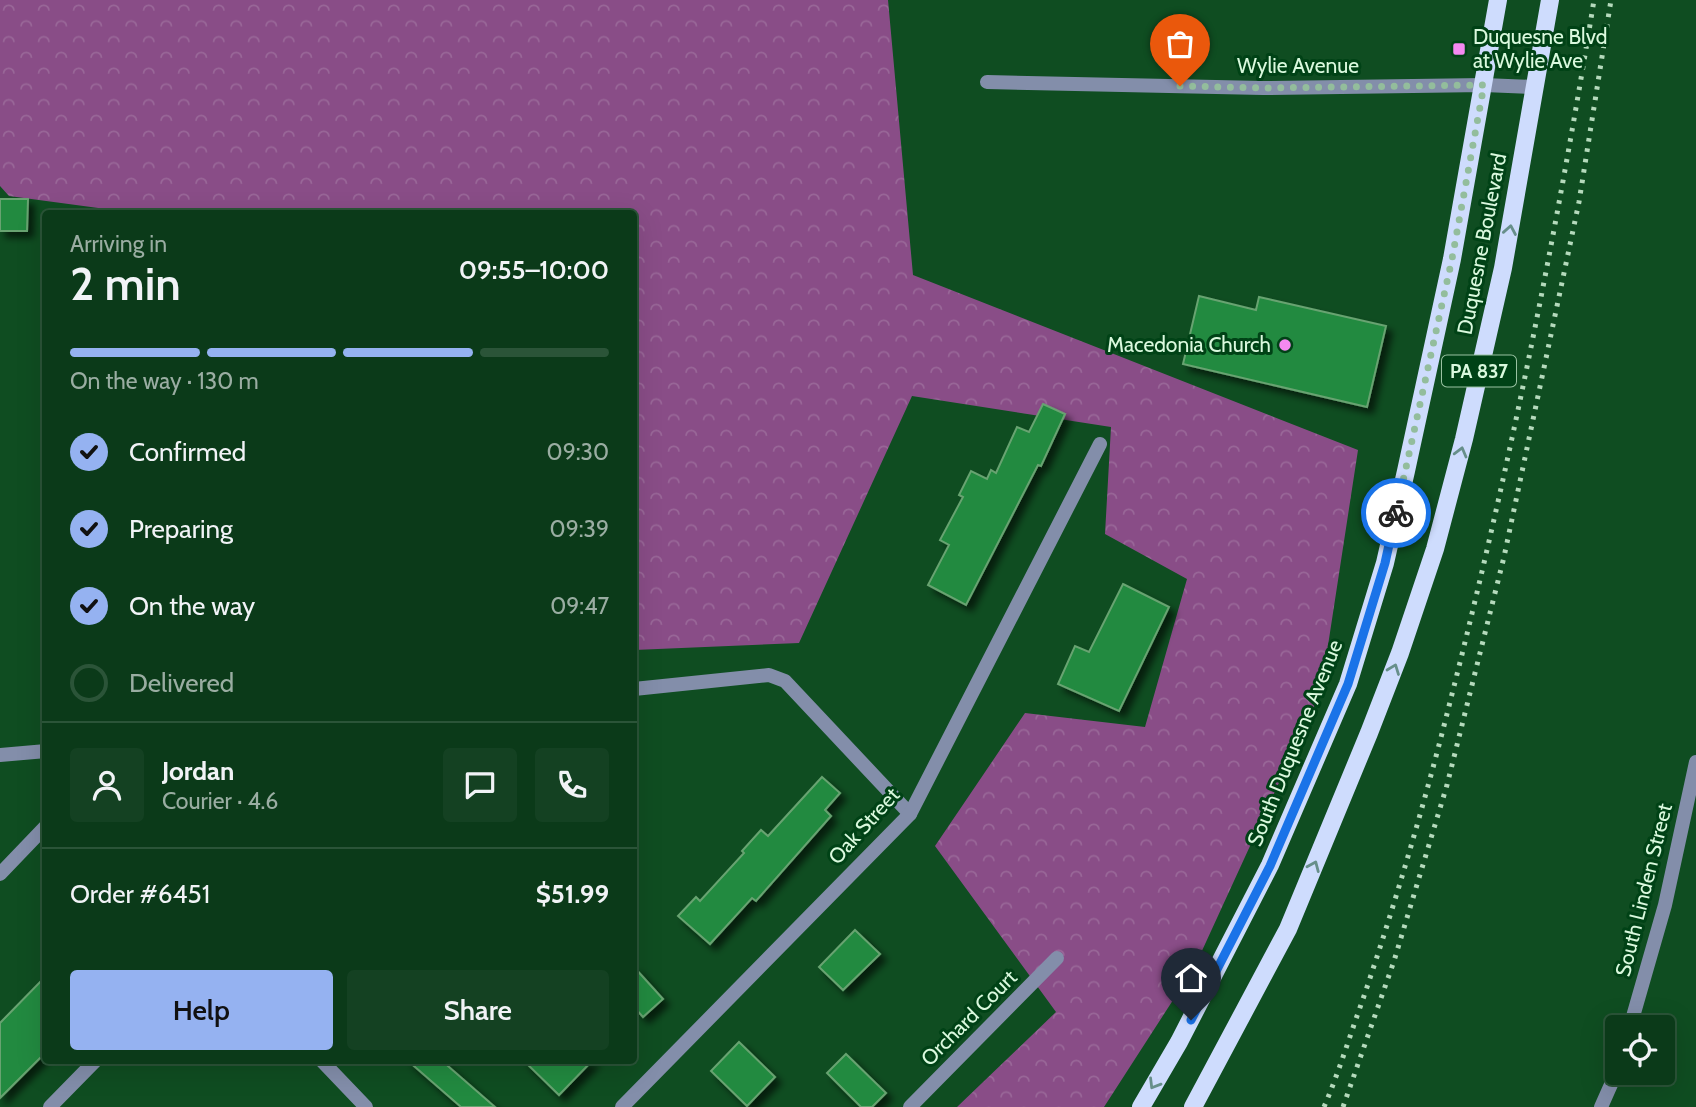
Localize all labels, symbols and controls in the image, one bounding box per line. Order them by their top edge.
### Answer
pin [1150,14,1210,86]
place label: Duquesne Blvd at Wylie Ave [1473,24,1608,73]
icon: bag [1161,25,1199,63]
marker: Duquesne Blvd at Wylie Ave [1451,41,1467,57]
street label: Wylie Avenue [1237,53,1359,78]
street label: Duquesne Boulevard [1452,151,1511,337]
one-way arrow [1502,224,1517,236]
text: Arriving in [70,230,167,258]
text: 09:55–10:00 [459,254,609,286]
text: 2 min [70,256,181,312]
place label: Macedonia Church [1107,332,1271,357]
marker: Macedonia Church [1277,337,1293,353]
road number: PA 837 [1442,356,1516,386]
text: On the way · 130 m [70,367,259,395]
icon: check [70,433,108,471]
text: Confirmed [129,436,246,468]
text: 09:30 [547,438,609,466]
one-way arrow [1452,446,1467,458]
courier [1361,478,1431,548]
icon: bike [1377,494,1415,532]
icon: check [70,510,108,548]
text: Preparing [129,513,233,545]
text: 09:39 [550,515,609,543]
icon: check [70,587,108,625]
text: On the way [129,590,255,622]
text: 09:47 [550,592,609,620]
street label: South Duquesne Avenue [1242,636,1347,850]
one-way arrow [1386,663,1400,676]
text: Delivered [129,667,234,699]
button: person [70,748,144,822]
button: chat [443,748,517,822]
button: phone [535,748,609,822]
text: Jordan [162,755,234,787]
street label: Oak Street [823,782,904,869]
text: Courier · 4.6 [162,787,278,815]
street label: South Linden Street [1610,801,1677,979]
one-way arrow [1306,860,1320,873]
text: Order #6451 [70,878,210,910]
text: $51.99 [536,878,609,910]
pin [1161,948,1221,1020]
icon: home [1172,959,1210,997]
street label: Orchard Court [916,965,1022,1071]
button: Help [70,970,333,1050]
button: Share [347,970,609,1050]
map controls [1605,1015,1675,1085]
button: locate [1605,1015,1675,1085]
one-way arrow [1149,1077,1162,1090]

